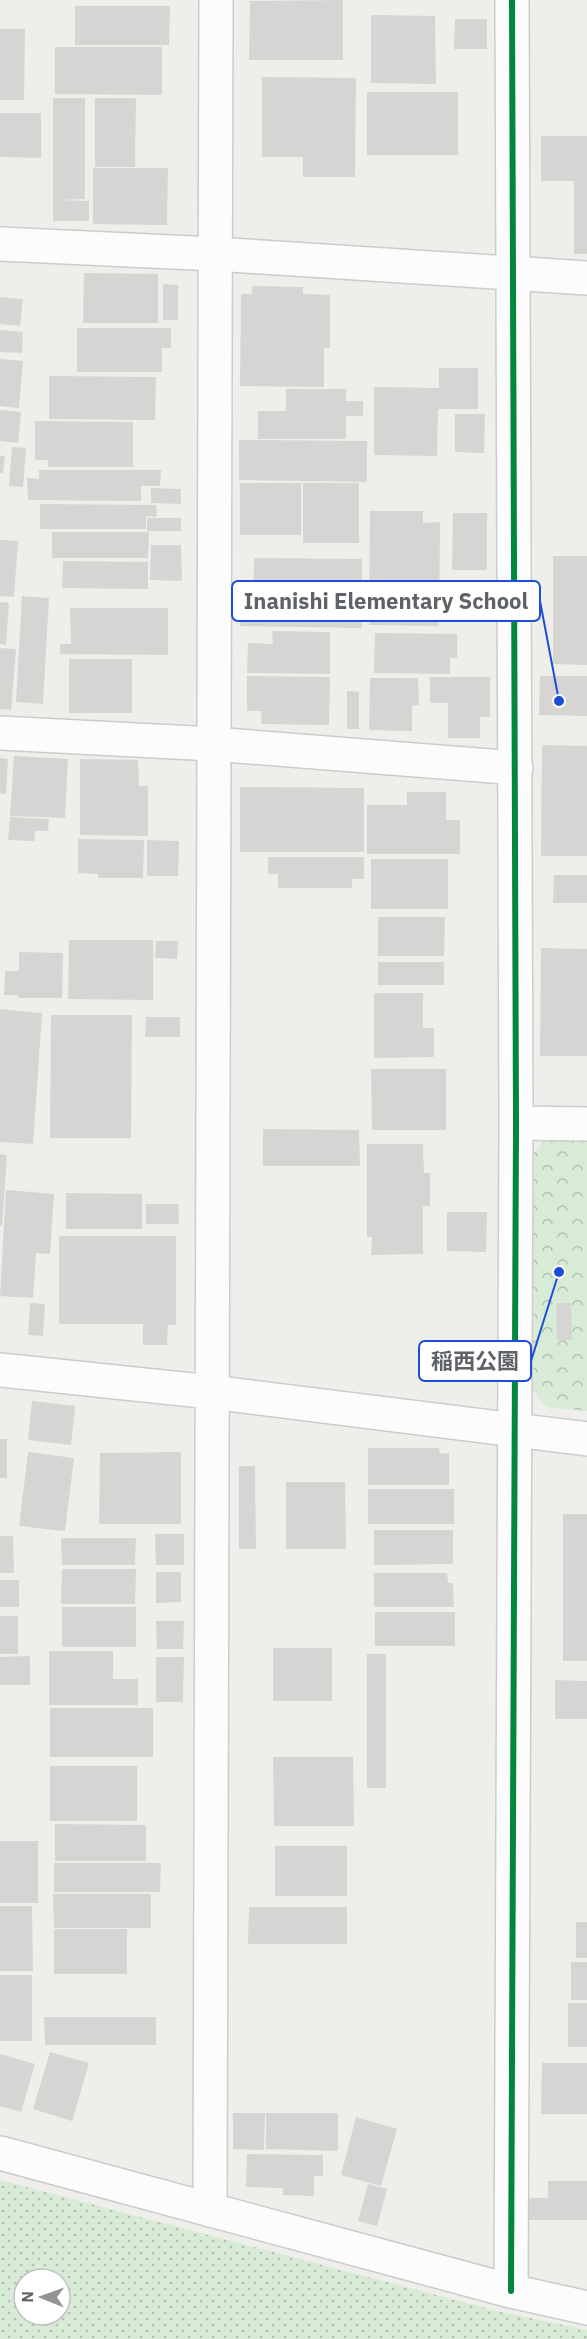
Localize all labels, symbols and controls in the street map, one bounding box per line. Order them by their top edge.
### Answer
callout: Inanishi Elementary School [232,581,540,621]
text: Inanishi Elementary School [244,586,529,615]
callout: 稲西公園 [419,1341,531,1381]
text: 稲西公園 [431,1346,519,1375]
north arrow [12,2267,72,2327]
text: N [17,2291,37,2303]

